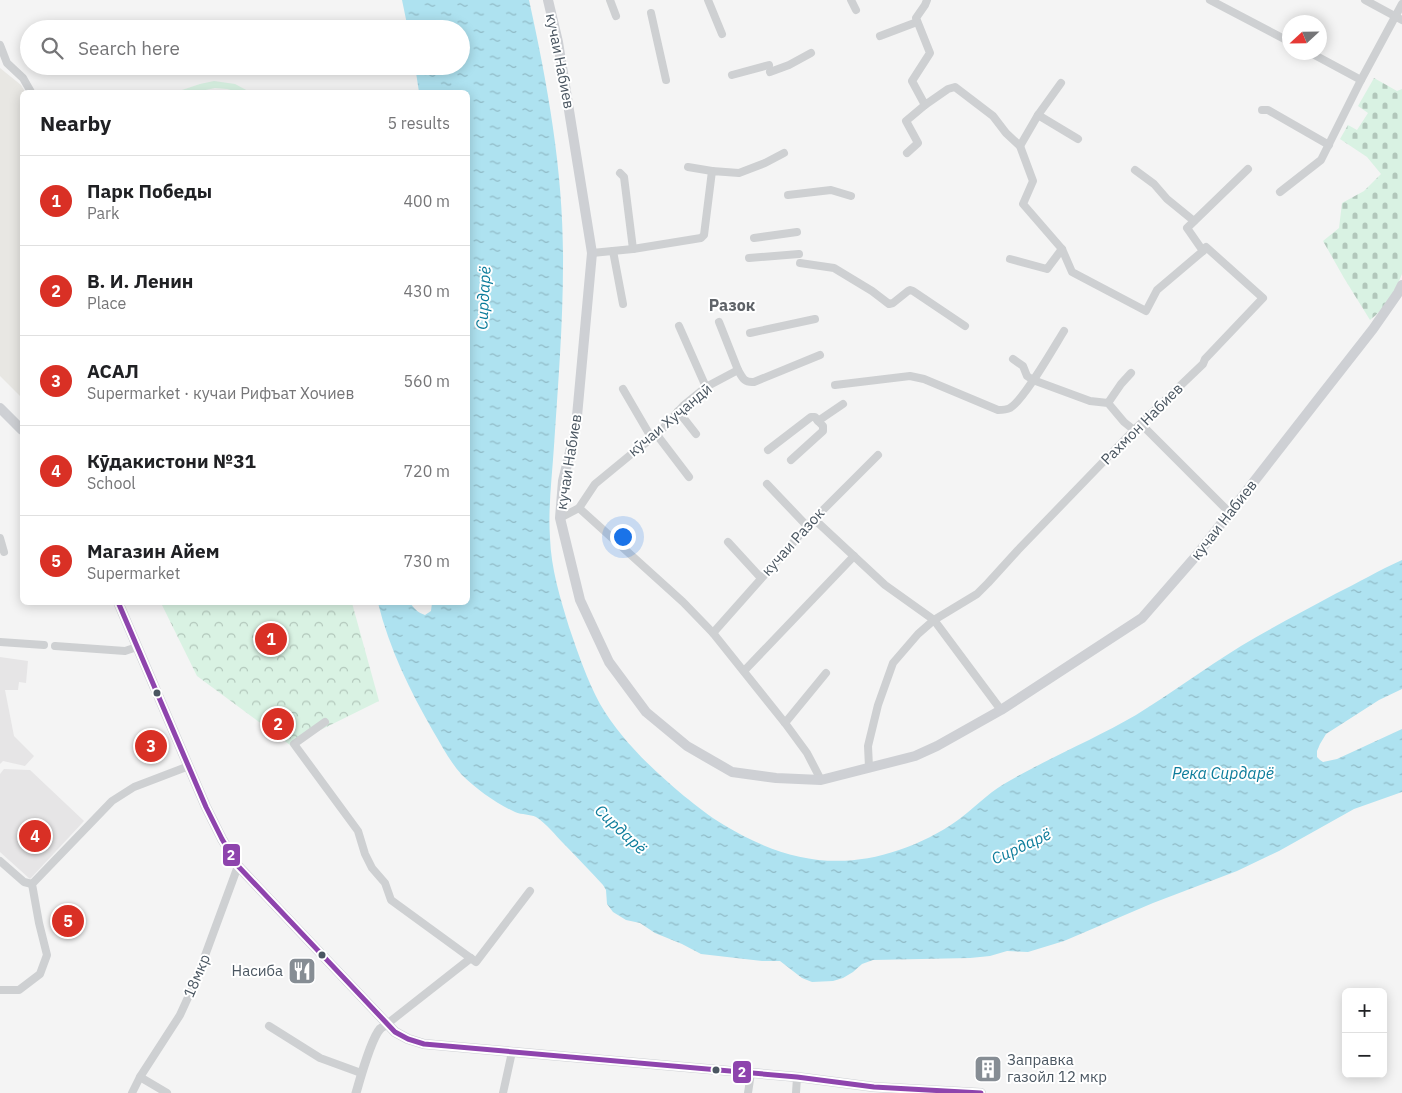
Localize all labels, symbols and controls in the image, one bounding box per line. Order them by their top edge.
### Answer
street label: кучаи Набиев [542,12,579,110]
north arrow [1282,15,1327,60]
search box [20,20,470,75]
icon: search [38,34,66,62]
text: Search here [78,36,180,60]
text: Nearby [40,109,111,137]
text: 5 results [387,113,450,133]
text: Парк Победы [87,179,212,203]
text: 1 [51,191,61,211]
text: 400 m [403,191,450,211]
text: Park [87,203,119,223]
water label: Сирдарё [471,266,495,330]
text: В. И. Ленин [87,269,194,293]
text: 2 [51,281,61,301]
text: 430 m [403,281,450,301]
text: Place [87,293,126,313]
district label: Разок [709,295,755,315]
text: АСАЛ [87,359,139,383]
text: 3 [51,371,61,391]
text: 560 m [403,371,450,391]
street label: кӯчаи Хуҷандӣ [624,379,716,460]
street label: Рахмон Набиев [1097,379,1187,469]
text: Supermarket · кучаи Рифъат Хочиев [87,383,354,403]
street label: кучаи Набиев [552,413,585,511]
text: Кӯдакистони №31 [87,449,256,473]
text: 4 [51,461,61,481]
text: 720 m [403,461,450,481]
text: School [87,473,136,493]
street label: кучаи Набиев [1186,476,1261,564]
street label: кучаи Разок [757,504,828,580]
your location [610,524,636,550]
text: Магазин Айем [87,539,219,563]
text: 5 [51,551,61,571]
text: 730 m [403,551,450,571]
text: Supermarket [87,563,180,583]
pin: 1 [255,620,287,658]
unlabelled marker [152,688,162,698]
pin: 2 [262,705,294,743]
pin: 3 [135,727,167,765]
water label: Река Сирдарё [1172,763,1274,783]
water label: Сирдарё [591,800,651,858]
pin: 4 [19,817,51,855]
water label: Сирдарё [988,824,1054,868]
line badge: 2 [222,843,241,867]
text: 2 [227,846,235,864]
pin: 5 [52,902,84,940]
unlabelled marker [317,950,327,960]
street label: 18мкр [179,951,214,1000]
restaurant icon: Насиба [287,956,317,986]
place label: Насиба [232,961,283,980]
map controls [1342,988,1387,1078]
button: + [1342,988,1387,1033]
button: − [1342,1033,1387,1078]
place label: Заправка газойл 12 мкр [1007,1050,1107,1086]
building icon: Заправка газойл 12 мкр [973,1054,1003,1084]
line badge: 2 [732,1060,752,1084]
text: 2 [738,1063,746,1081]
unlabelled marker [711,1065,721,1075]

